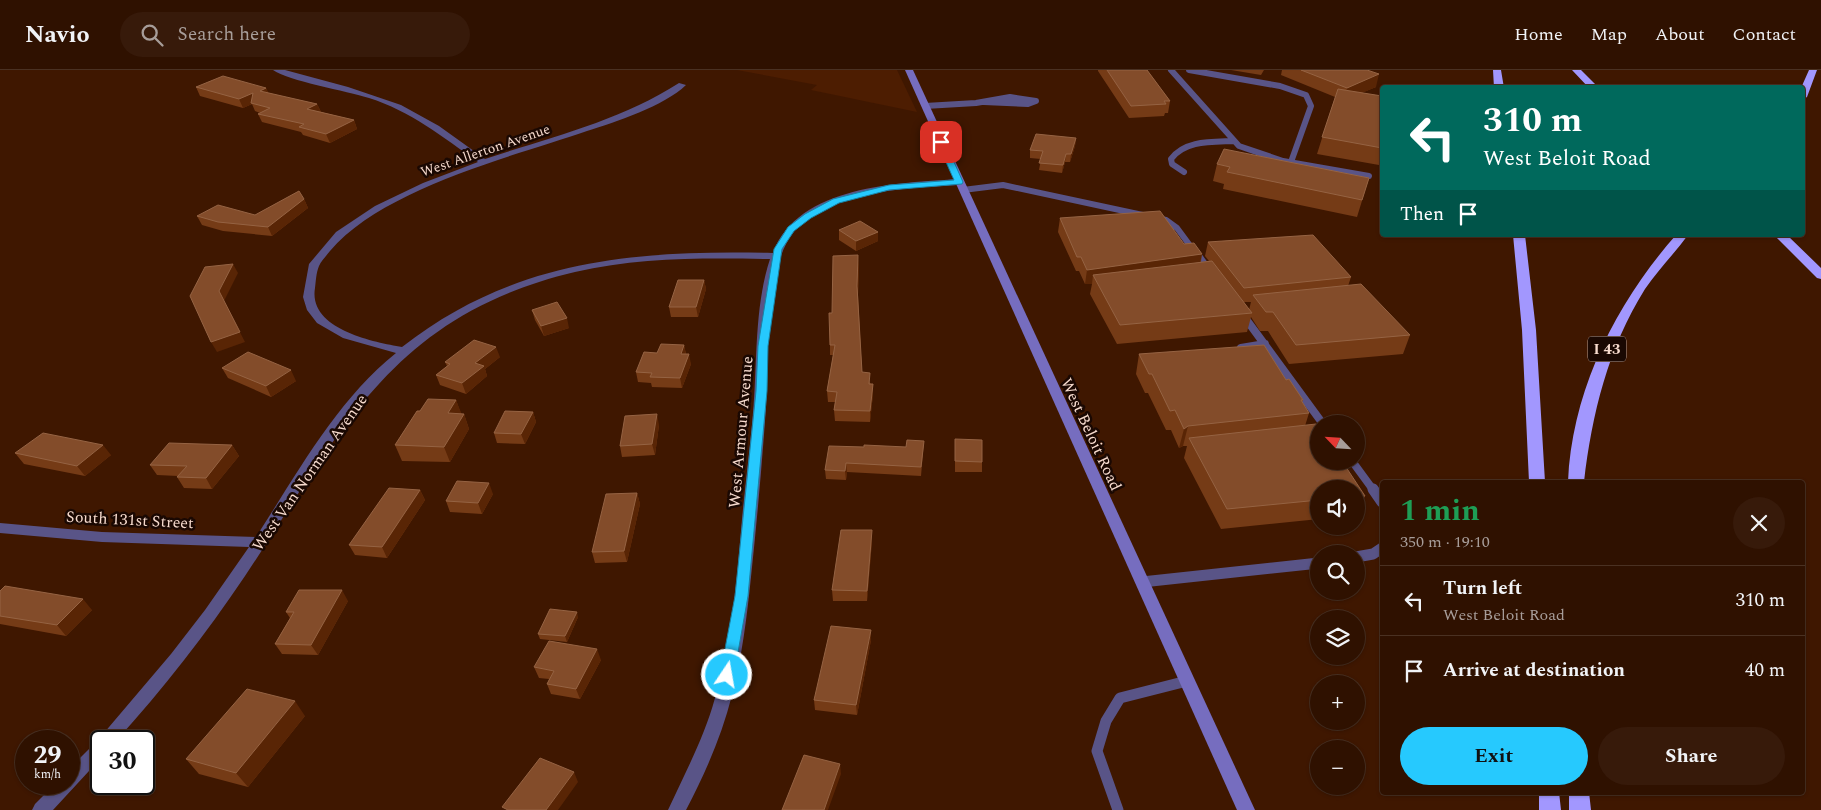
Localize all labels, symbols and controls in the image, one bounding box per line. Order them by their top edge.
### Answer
search box [120,12,470,57]
text: Navio [25,17,90,53]
text: Search here [178,20,276,49]
icon: search [138,21,166,49]
text: Home [1514,21,1563,48]
text: Map [1591,21,1627,48]
text: About [1655,21,1705,48]
text: Contact [1733,21,1796,48]
text: 310 m [1483,94,1582,147]
icon: left [1400,105,1465,170]
street label: West Allerton Avenue [417,118,553,183]
pin [920,121,962,163]
icon: arrive [927,128,955,156]
text: West Beloit Road [1483,142,1651,175]
text: Then [1400,200,1444,229]
icon: arrive [1454,200,1482,228]
road number: I 43 [1588,336,1626,362]
street label: West Armour Avenue [722,355,760,509]
street label: West Beloit Road [1054,374,1128,495]
street label: West Van Norman Avenue [246,389,373,556]
north arrow [1310,415,1365,470]
map controls [1310,415,1365,795]
button: sound [1310,480,1365,535]
text: 1 min [1400,488,1480,534]
button: close [1733,497,1785,549]
street label: South 131st Street [66,505,195,535]
text: 350 m · 19:10 [1400,530,1490,554]
button: search [1310,545,1365,600]
text: Turn left [1443,574,1522,603]
text: 310 m [1735,586,1785,615]
icon: left [1400,587,1428,615]
text: West Beloit Road [1443,603,1565,627]
button: layers [1310,610,1365,665]
position arrow [700,648,752,700]
text: Arrive at destination [1443,656,1625,685]
text: 40 m [1745,656,1785,685]
icon: arrive [1400,657,1428,685]
button: + [1310,675,1365,730]
button: Exit [1400,727,1588,785]
button: Share [1598,727,1785,785]
speed limit sign: 30 [90,730,155,795]
text: 29 [33,737,62,775]
button: − [1310,740,1365,795]
text: km/h [34,765,61,784]

